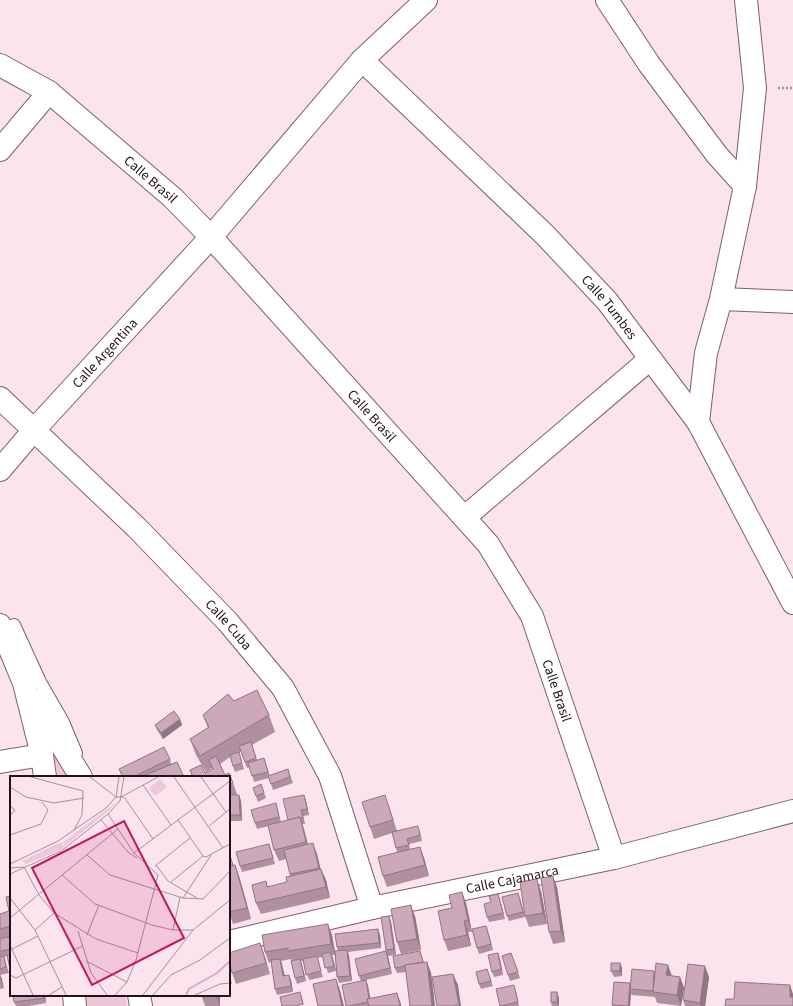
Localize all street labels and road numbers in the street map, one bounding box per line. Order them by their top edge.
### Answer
street label: Calle Brasil [119,151,182,208]
street label: Calle Tumbes [576,271,642,344]
street label: Calle Argentina [68,314,143,393]
street label: Calle Brasil [342,385,401,447]
street label: Calle Cuba [200,595,256,655]
street label: Calle Brasil [536,657,576,725]
street label: Calle Cajamarca [464,861,560,899]

